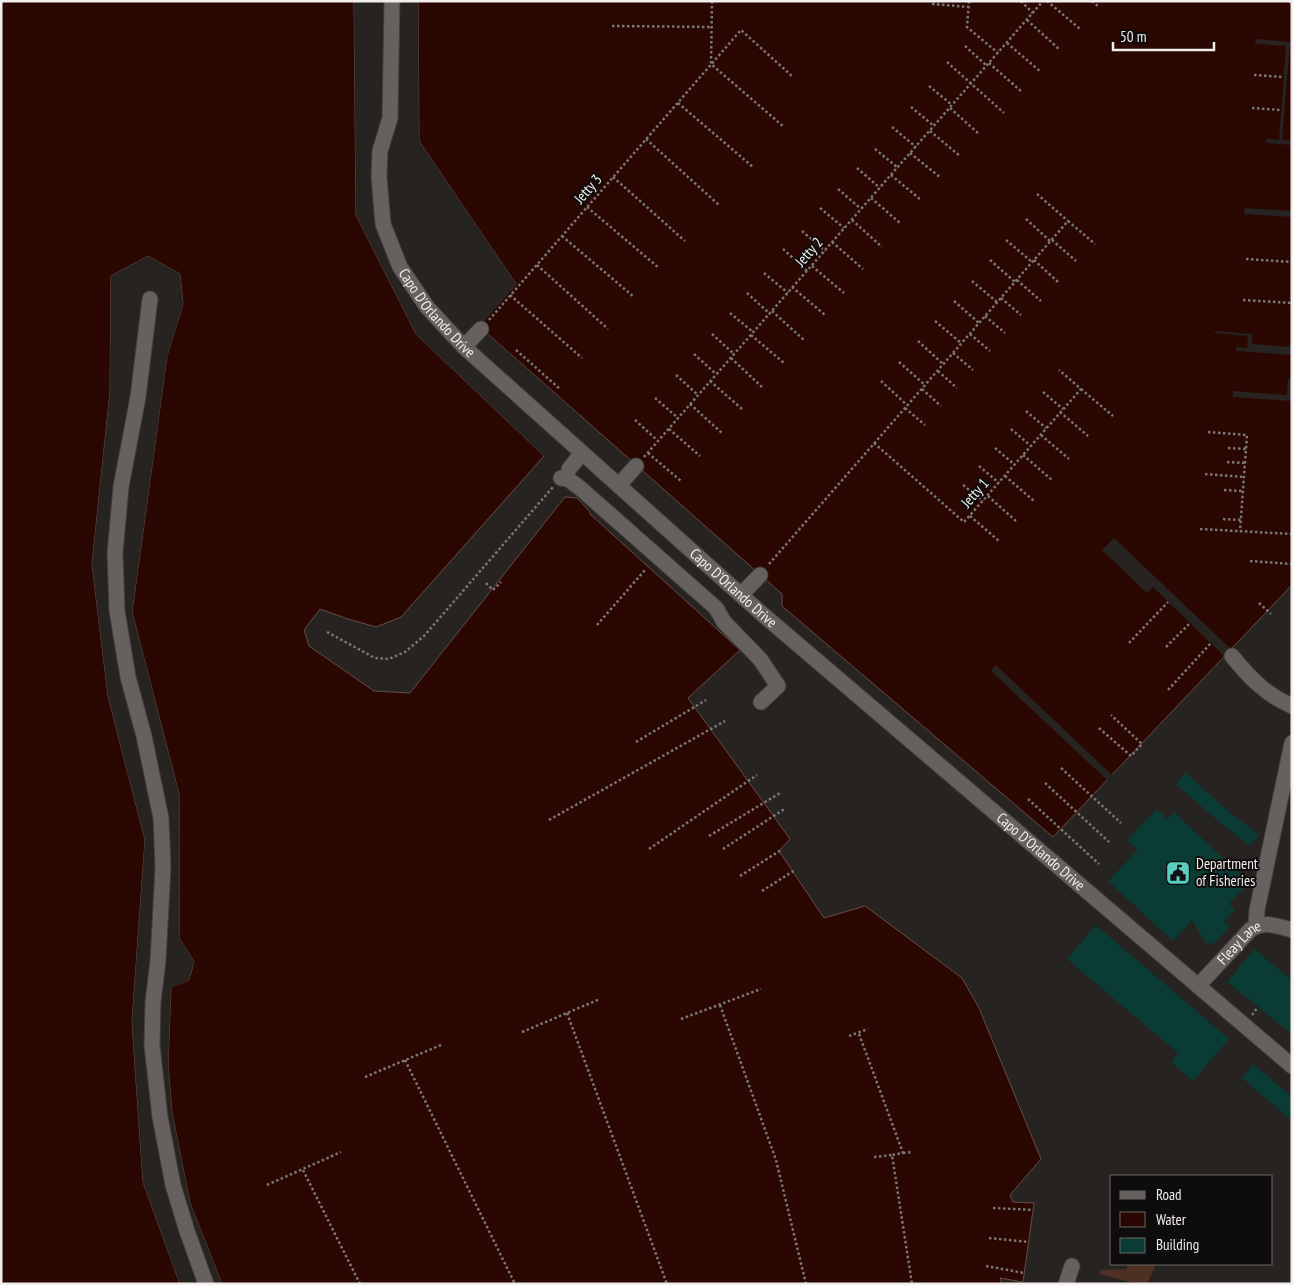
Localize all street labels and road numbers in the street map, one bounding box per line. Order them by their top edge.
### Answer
street label: Jetty 3 [569,170,606,208]
street label: Jetty 2 [790,233,827,271]
street label: Capo D'Orlando Drive [395,265,479,361]
street label: Jetty 1 [956,474,993,512]
street label: Capo D'Orlando Drive [686,544,781,631]
street label: Capo D'Orlando Drive [993,808,1089,894]
street label: Fleay Lane [1213,916,1263,968]

